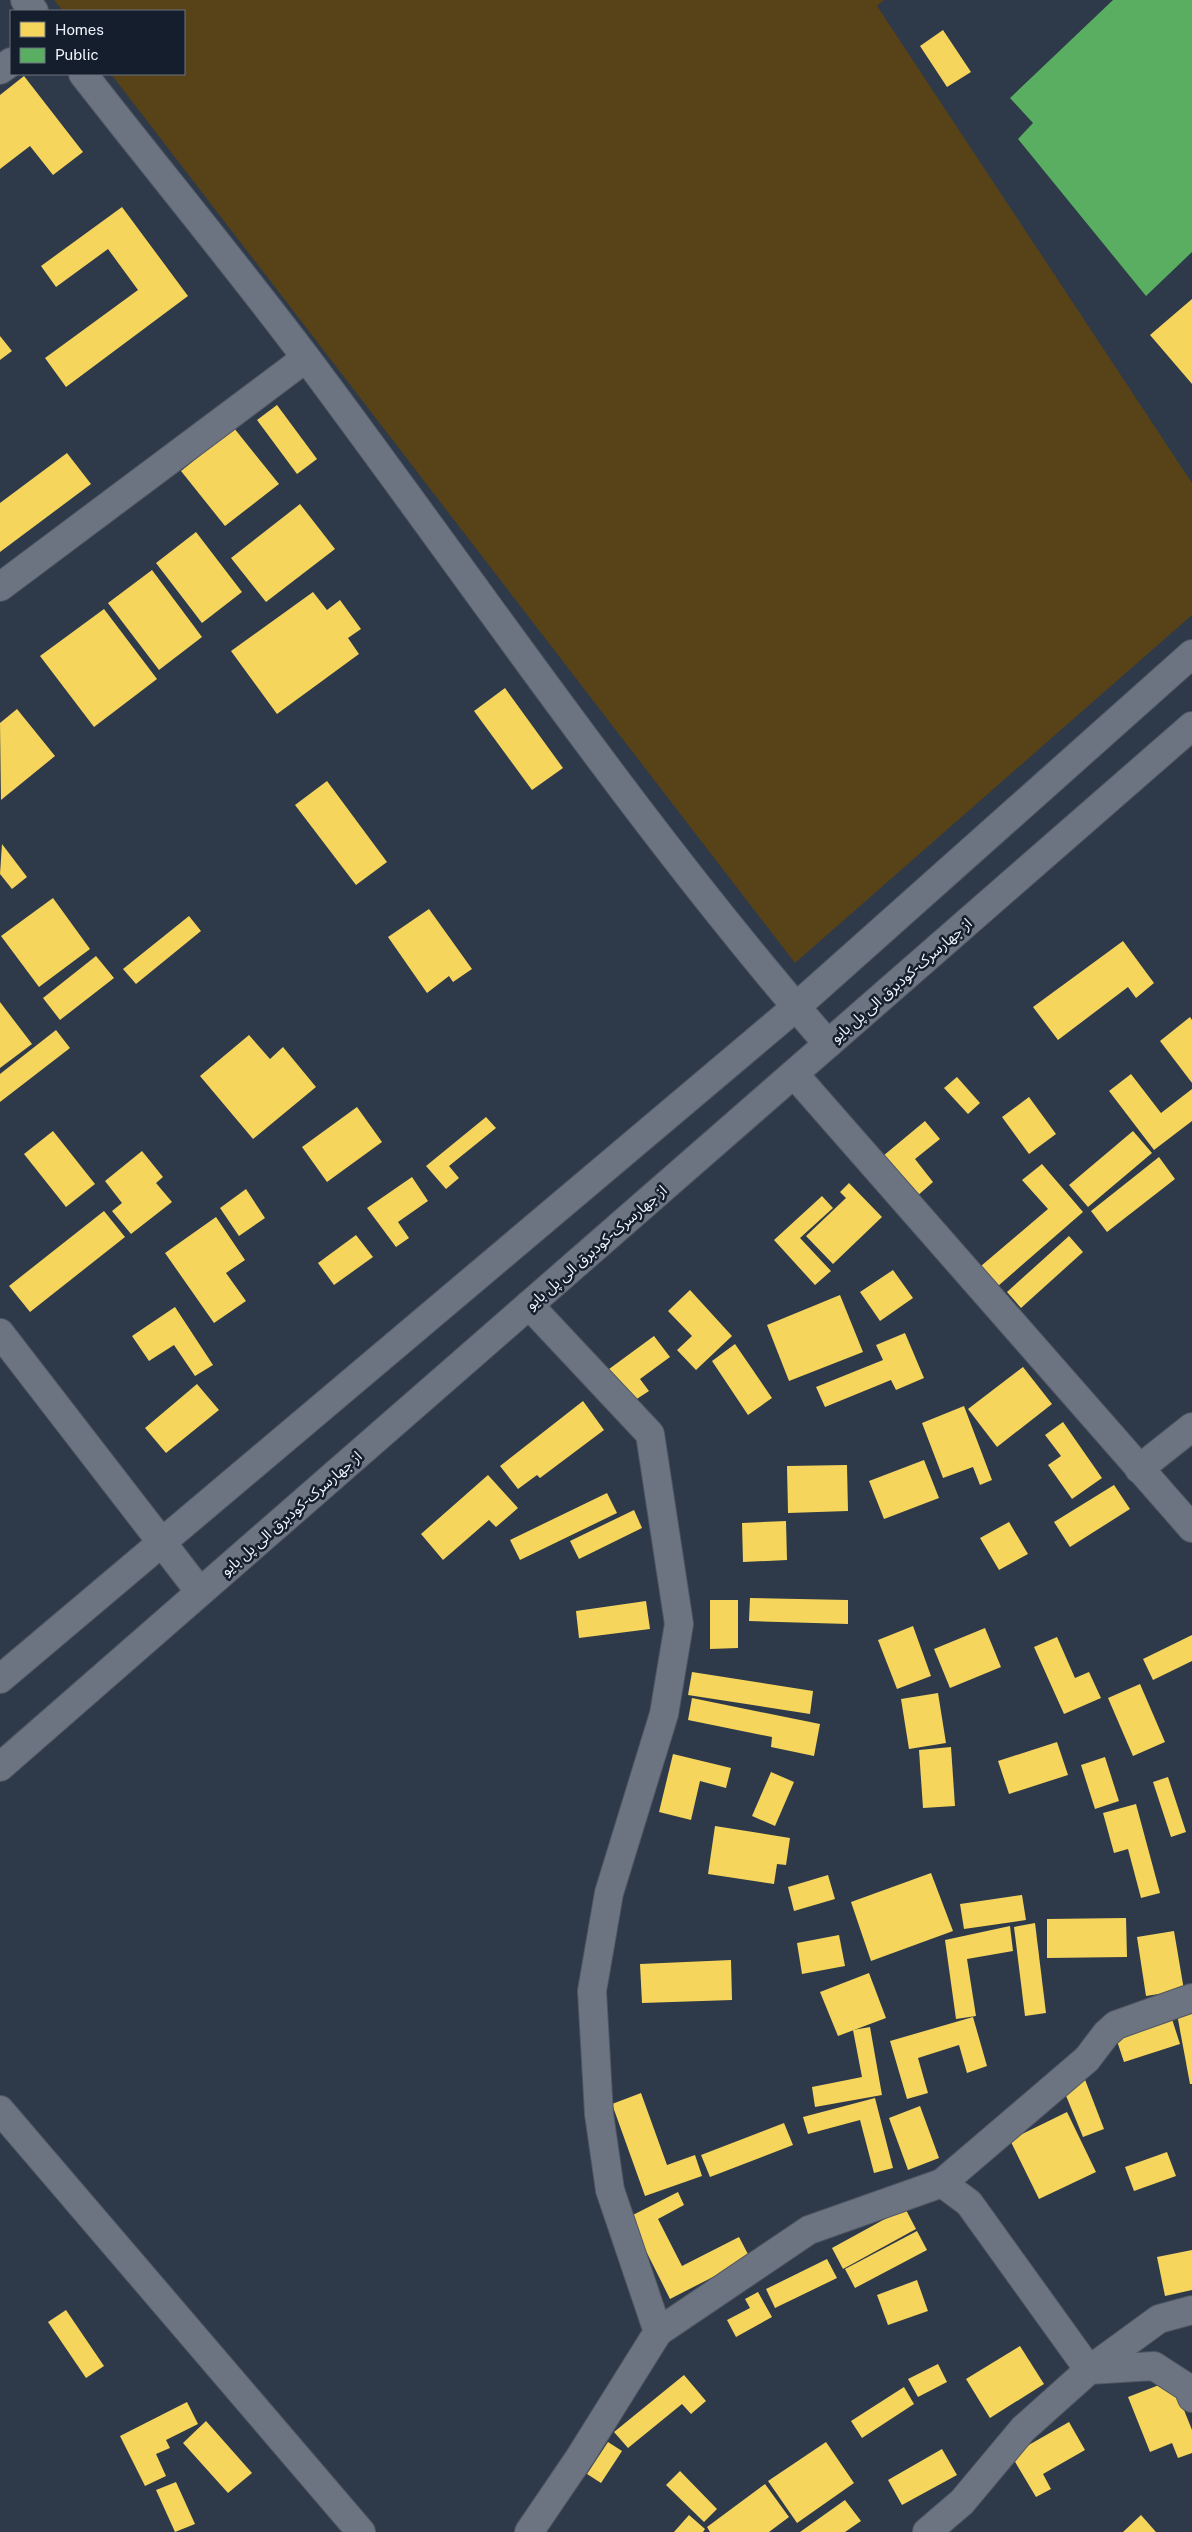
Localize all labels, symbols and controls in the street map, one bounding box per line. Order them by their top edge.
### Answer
legend [10,10,185,75]
text: Homes [55,21,104,38]
text: Public [55,46,99,63]
street label: از جهارسرک-کودبرق الی پل بایو [827,914,976,1047]
street label: از جهارسرک-کودبرق الی پل بایو [522,1181,671,1314]
street label: از جهارسرک-کودبرق الی پل بایو [217,1447,366,1580]

